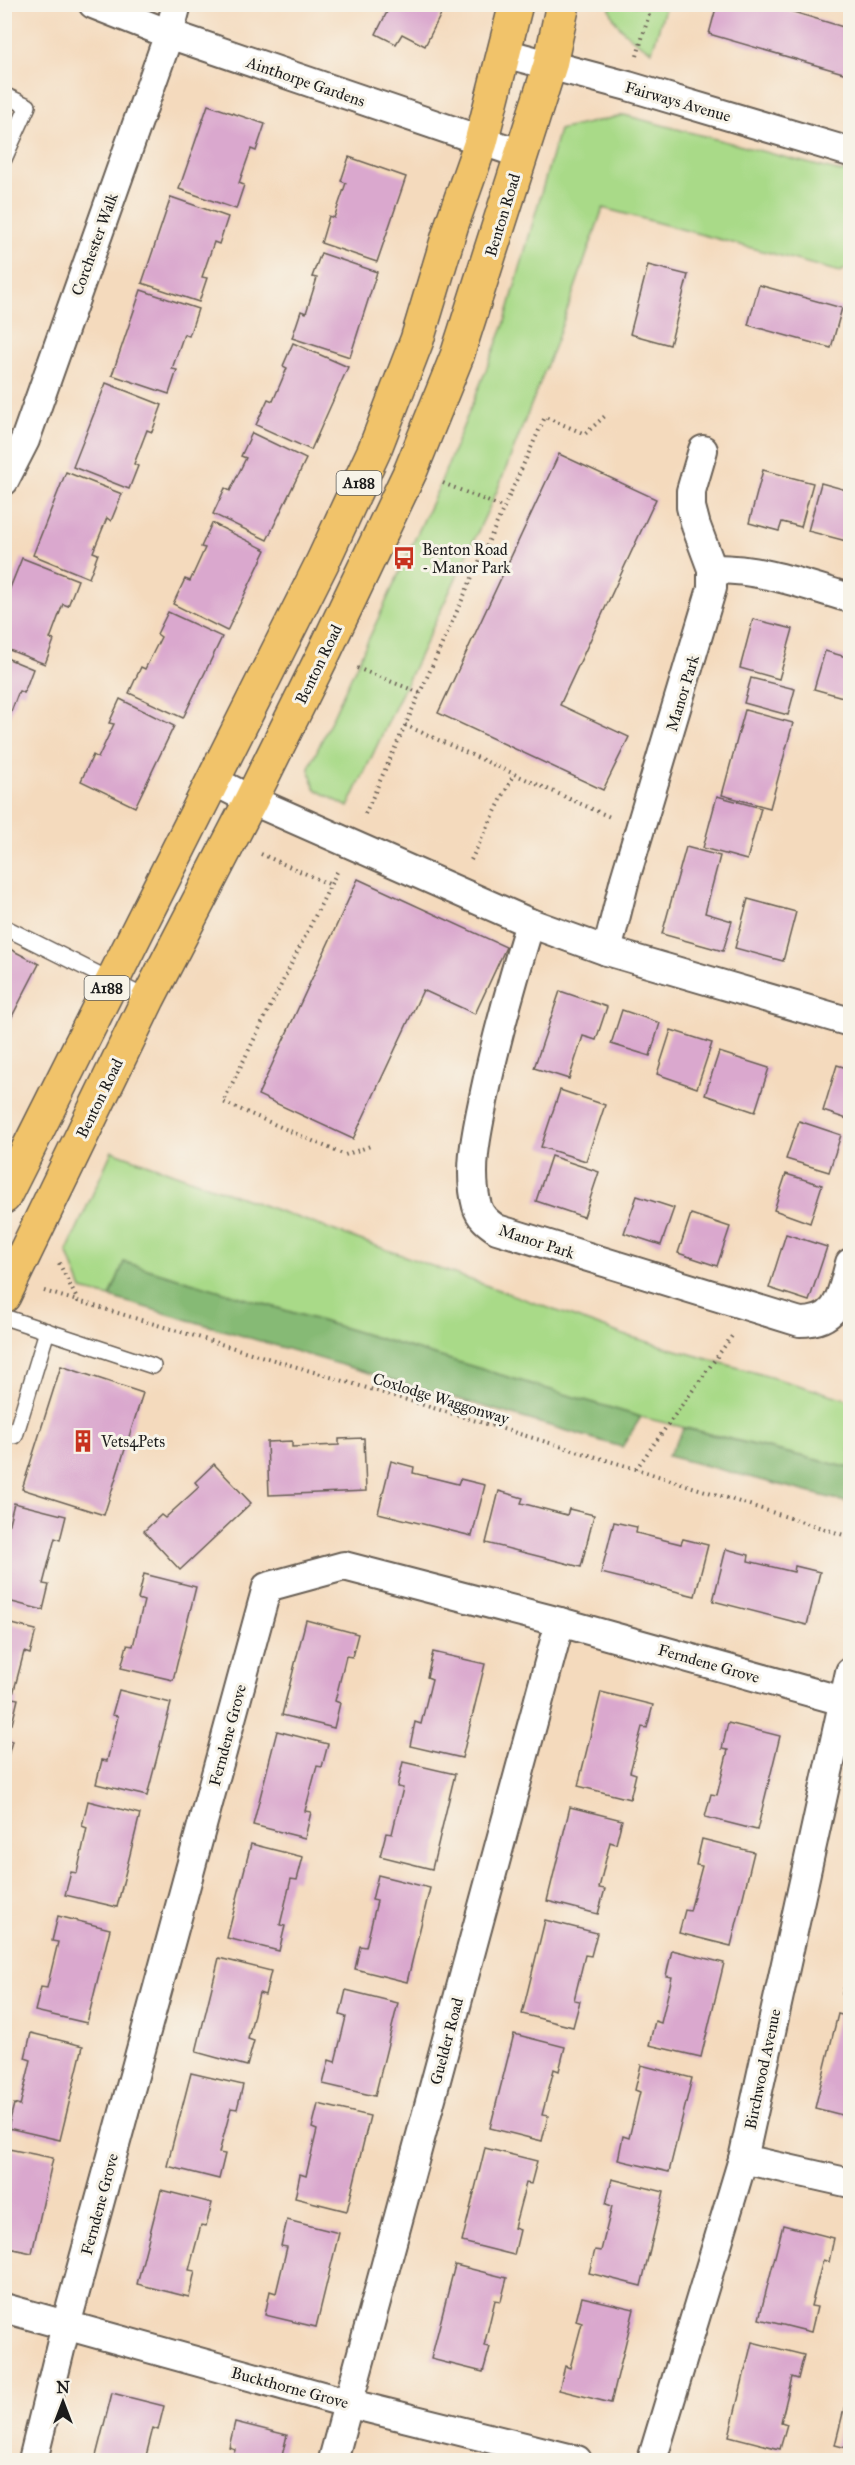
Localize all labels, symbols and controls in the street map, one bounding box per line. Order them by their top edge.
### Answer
street label: Ainthorpe Gardens [243,52,368,111]
street label: Fairways Avenue [623,77,733,126]
street label: Benton Road [481,171,524,259]
street label: Corchester Walk [67,190,122,298]
road number: A188 [336,471,382,495]
place label: Benton Road - Manor Park [422,540,511,577]
bus stop icon: Benton Road - Manor Park [391,545,417,571]
street label: Benton Road [291,621,346,707]
street label: Manor Park [662,652,703,733]
road number: A188 [84,976,130,1000]
street label: Benton Road [72,1055,127,1141]
street label: Manor Park [497,1220,578,1263]
street label: Coxlodge Waggonway [370,1369,512,1429]
building icon: Vets4Pets [70,1428,96,1454]
place label: Vets4Pets [100,1432,165,1451]
street label: Ferndene Grove [656,1640,762,1687]
street label: Ferndene Grove [205,1682,250,1788]
street label: Guelder Road [426,1995,467,2087]
street label: Birchwood Avenue [740,2007,785,2131]
street label: Ferndene Grove [77,2151,122,2257]
street label: Buckthorne Grove [229,2363,351,2412]
north arrow [33,2372,93,2432]
text: N [56,2378,70,2397]

